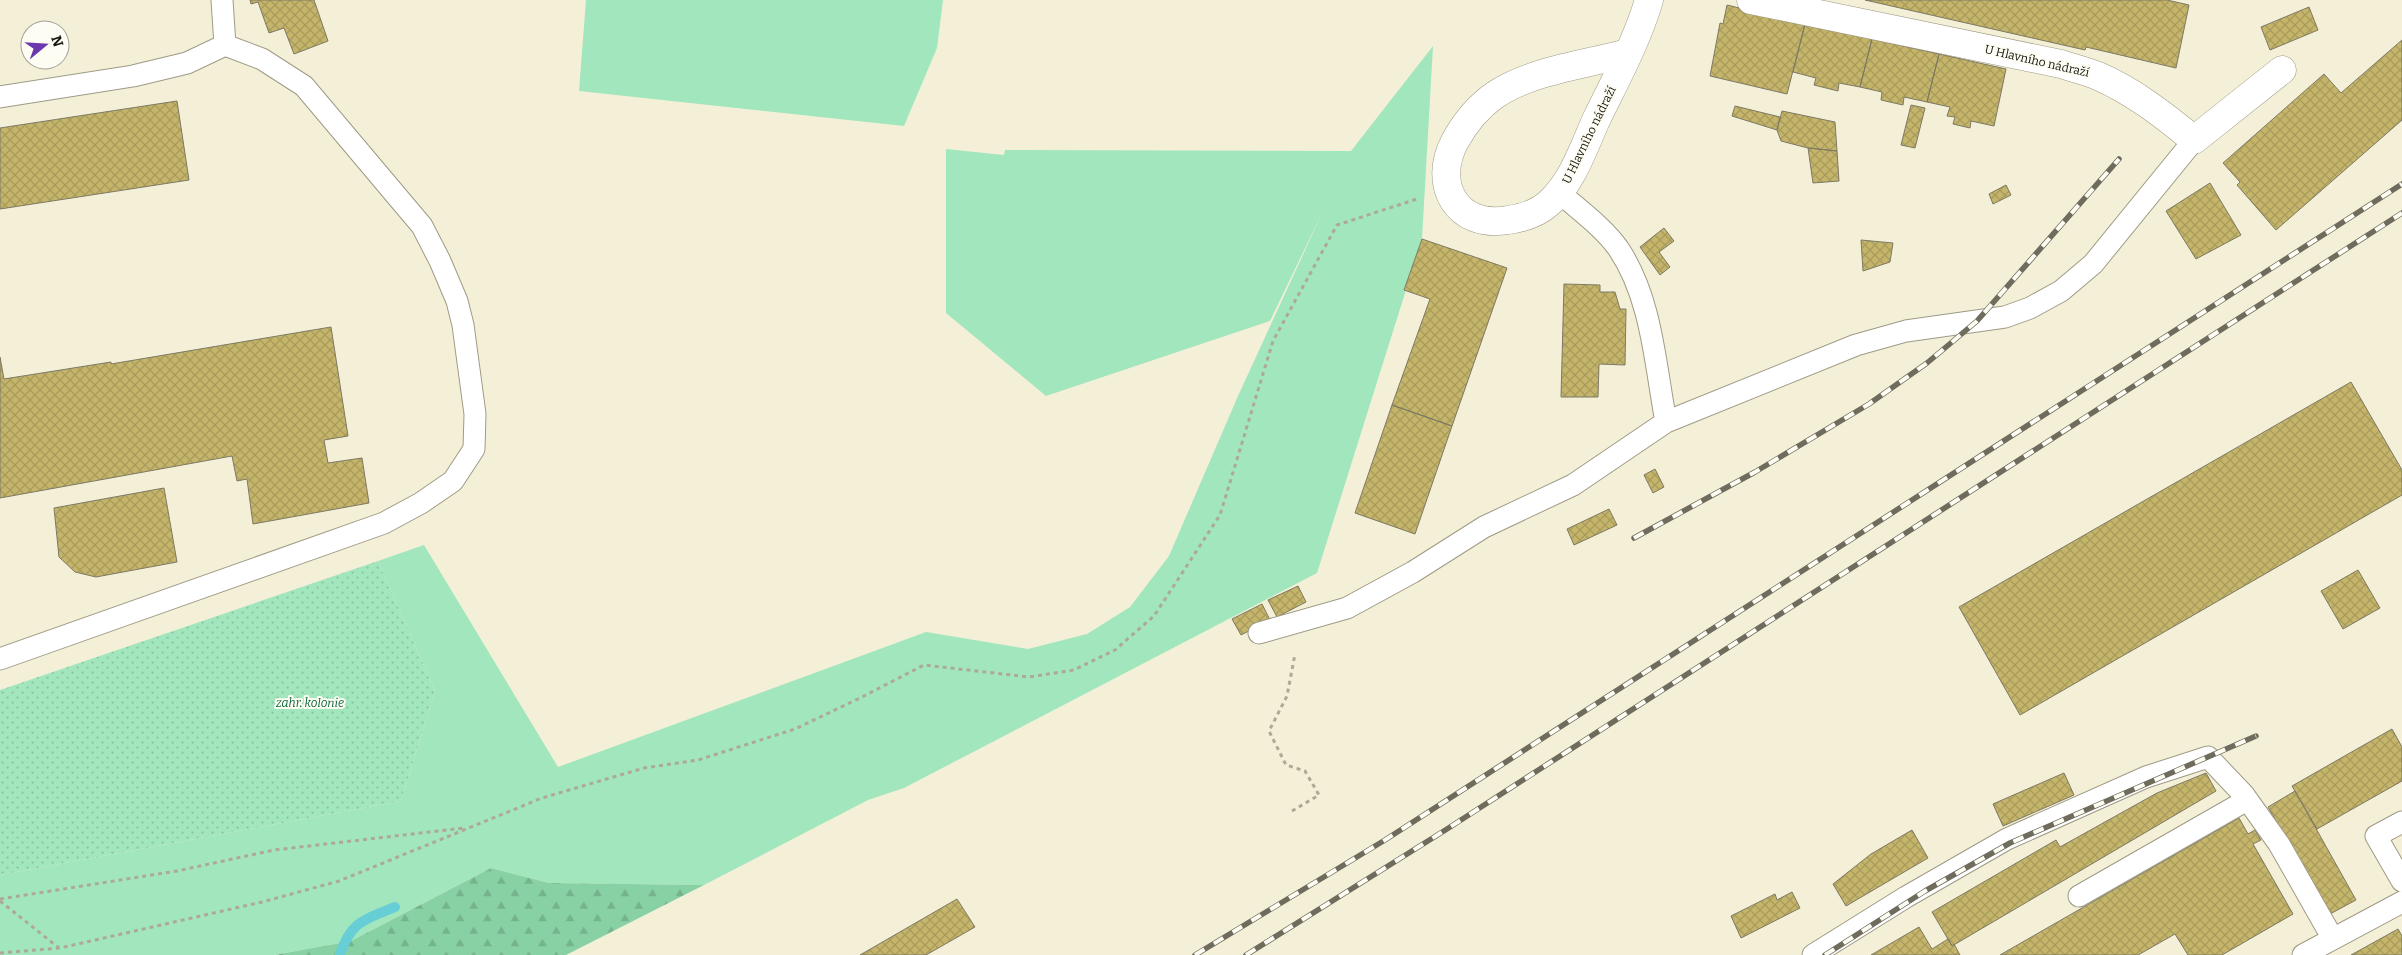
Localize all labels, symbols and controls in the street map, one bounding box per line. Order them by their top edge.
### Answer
north arrow [20,20,70,70]
text: N [47,33,67,49]
street label: U Hlavního nádraží [1983,42,2091,80]
street label: U Hlavního nádraží [1559,83,1619,186]
park label: zahr. kolonie [276,696,344,710]

